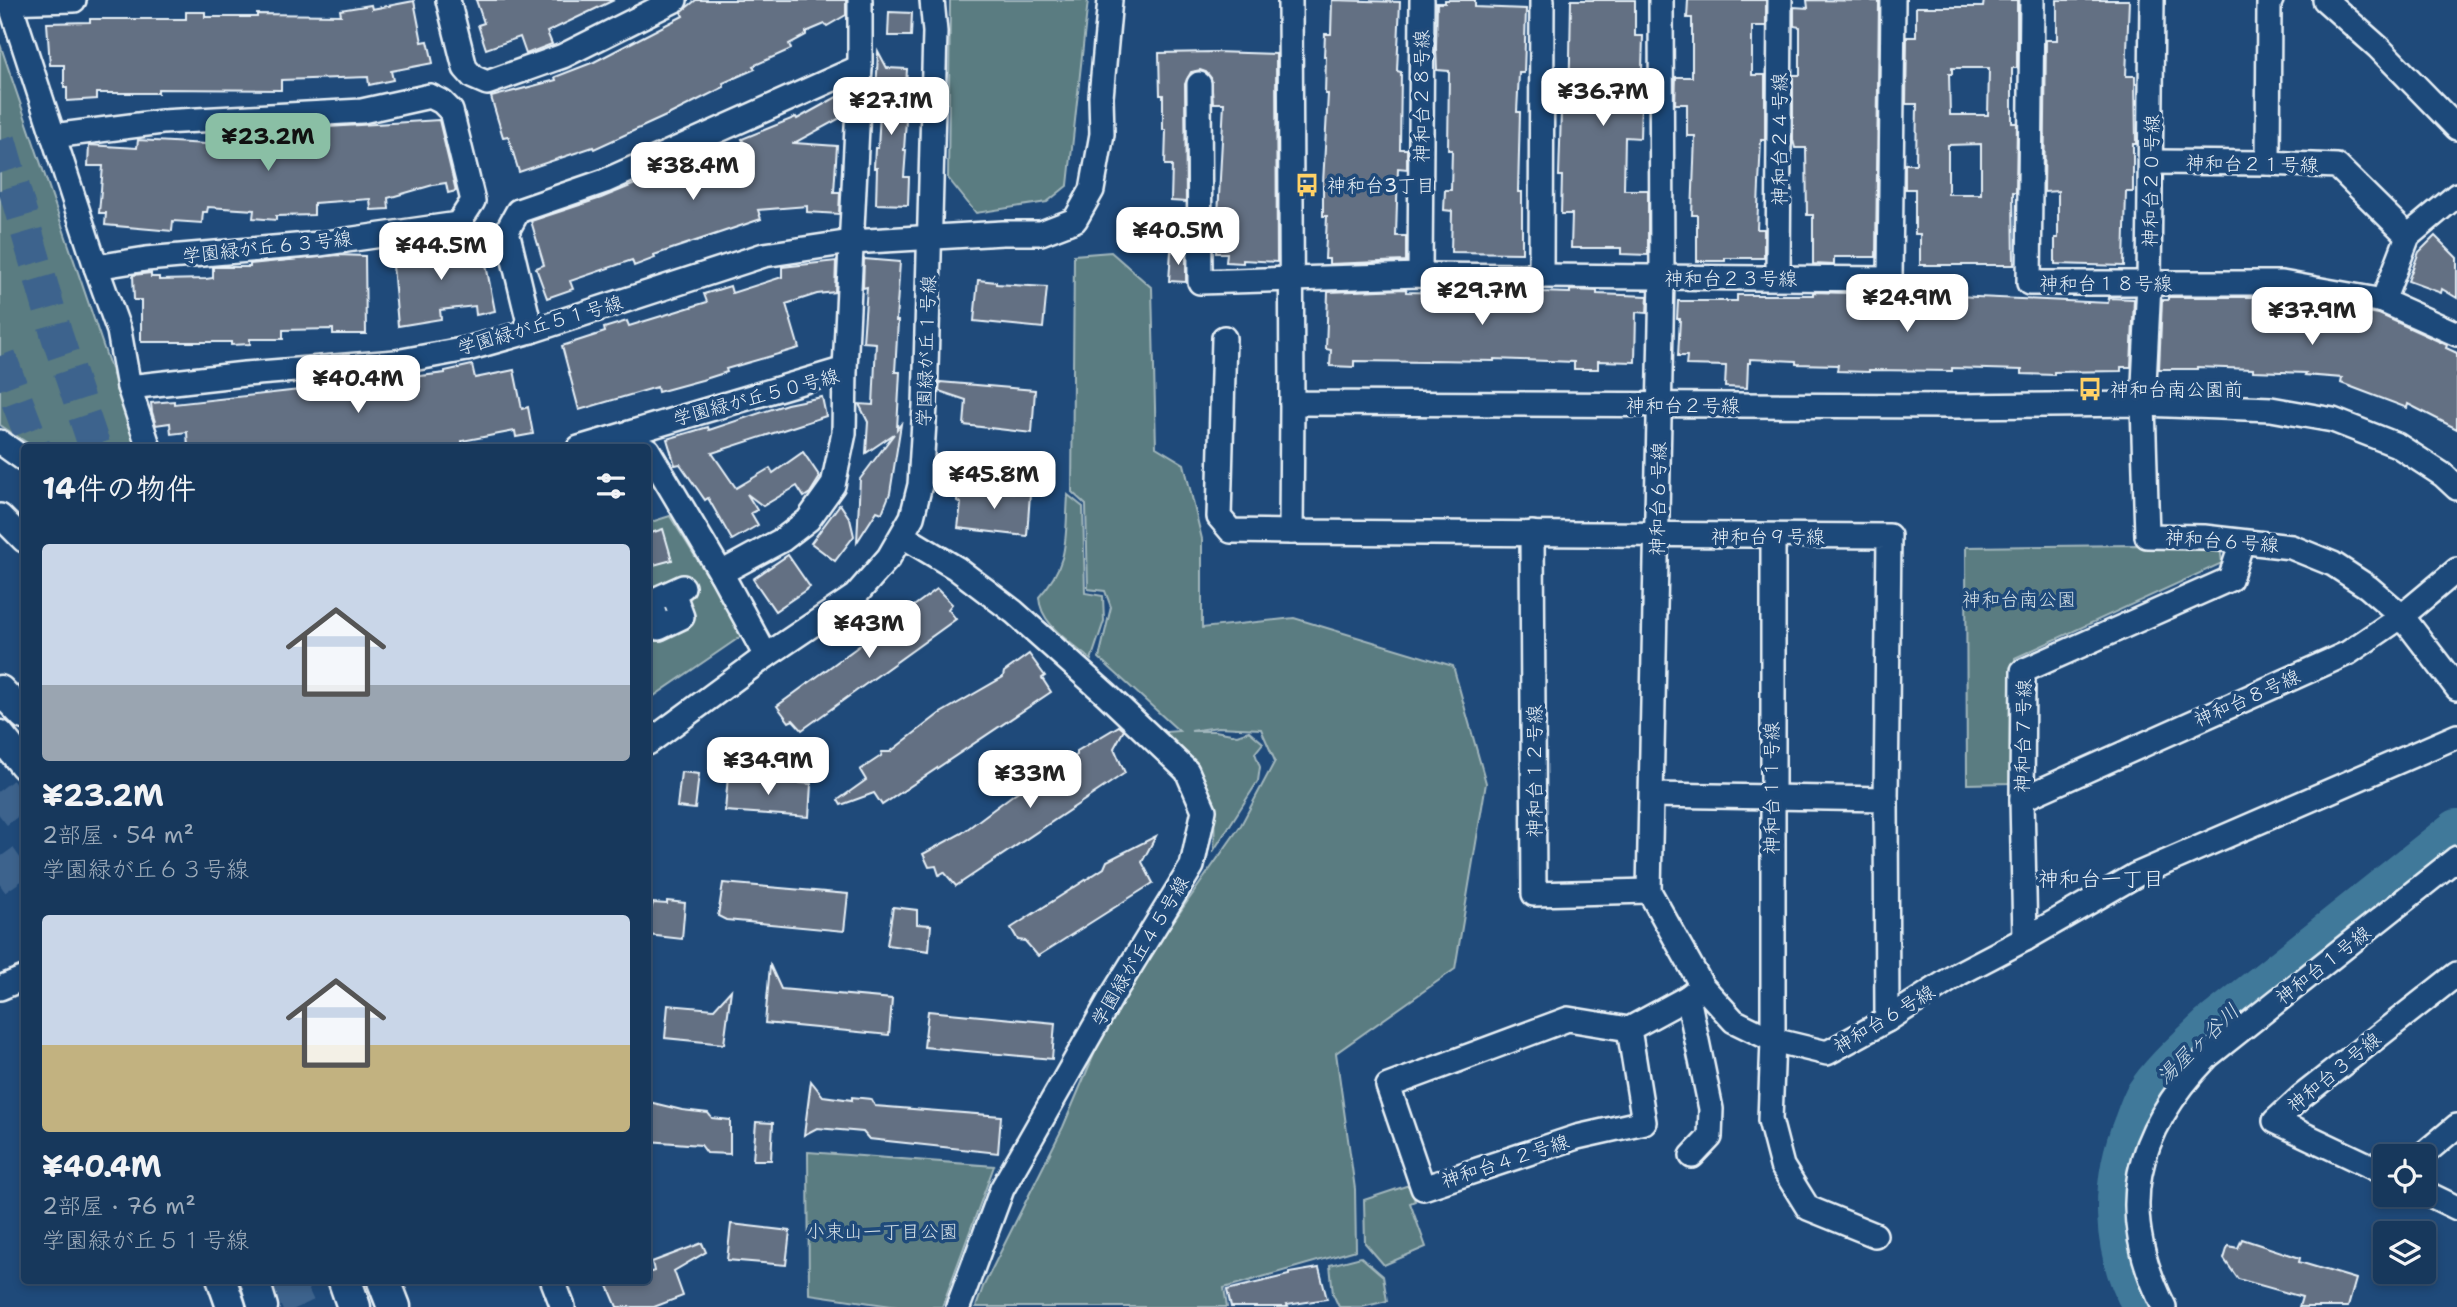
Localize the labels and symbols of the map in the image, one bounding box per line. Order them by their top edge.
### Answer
street label: 神和台２８号線 [1409,29,1434,163]
pin: ¥36.7M [1546,68,1660,128]
street label: 神和台２４号線 [1767,72,1792,206]
pin: ¥27.1M [834,78,948,137]
pin: ¥23.2M [211,114,325,173]
street label: 神和台２０号線 [2137,114,2165,248]
pin: ¥38.4M [636,142,750,202]
street label: 神和台２１号線 [2185,150,2319,178]
bus stop icon: 神和台3丁目 [1293,171,1321,199]
place label: 神和台3丁目 [1327,173,1435,198]
pin: ¥40.5M [1121,208,1235,267]
pin: ¥44.5M [384,222,498,282]
street label: 学園緑が丘６３号線 [181,226,353,268]
street label: 神和台２３号線 [1664,266,1798,291]
pin: ¥29.7M [1425,268,1539,327]
street label: 神和台１８号線 [2039,271,2173,296]
pin: ¥24.9M [1850,274,1964,334]
street label: 学園緑が丘１号線 [911,275,941,427]
pin: ¥37.9M [2255,288,2369,347]
street label: 学園緑が丘５１号線 [454,289,626,361]
pin: ¥40.4M [301,356,415,415]
street label: 学園緑が丘５０号線 [670,363,842,431]
bus stop icon: 神和台南公園前 [2076,375,2104,403]
place label: 神和台南公園前 [2110,377,2243,402]
street label: 神和台２号線 [1626,393,1740,418]
street label: 神和台６号線 [1645,442,1671,556]
pin: ¥45.8M [937,452,1051,511]
street label: 神和台９号線 [1711,524,1825,549]
street label: 神和台６号線 [2164,525,2280,557]
park label: 神和台南公園 [1962,587,2076,612]
pin: ¥43M [828,600,910,660]
street label: 神和台８号線 [2190,663,2304,733]
street label: 神和台７号線 [2010,679,2036,793]
street label: 神和台１２号線 [1522,704,1547,838]
street label: 神和台１１号線 [1759,721,1784,855]
pin: ¥34.9M [711,738,825,797]
pin: ¥33M [989,750,1071,810]
district label: 神和台一丁目 [2038,865,2164,893]
street label: 学園緑が丘４５号線 [1085,871,1195,1031]
street label: 神和台１号線 [2270,920,2376,1010]
street label: 神和台６号線 [1829,979,1939,1059]
water label: 湯屋ヶ谷川 [2151,997,2245,1091]
street label: 神和台３号線 [2282,1026,2386,1118]
street label: 神和台４２号線 [1438,1129,1572,1193]
park label: 小束山一丁目公園 [806,1219,958,1244]

